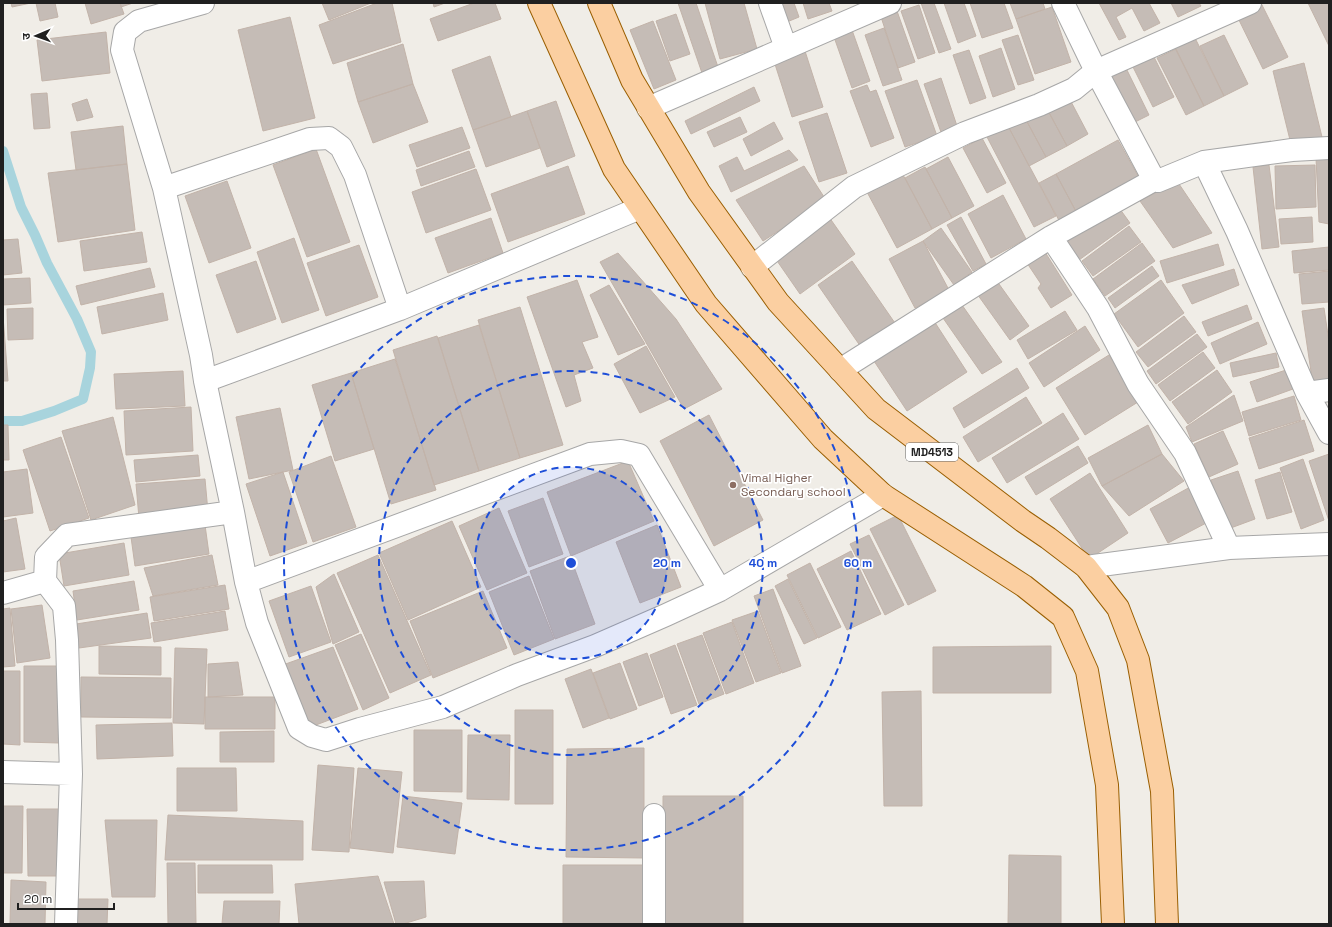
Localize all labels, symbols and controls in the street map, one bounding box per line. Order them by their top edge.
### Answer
north arrow [16,16,56,56]
text: उ [19,32,33,40]
road number: MD4513 [906,443,958,461]
place label: Vimal Higher Secondary school [741,470,846,500]
marker: Vimal Higher Secondary school [728,480,738,490]
text: 20 m [653,555,681,571]
text: 40 m [749,555,777,571]
text: 60 m [844,555,872,571]
centre of rings [564,556,578,570]
scale bar [18,885,114,911]
text: 20 m [24,891,52,907]

